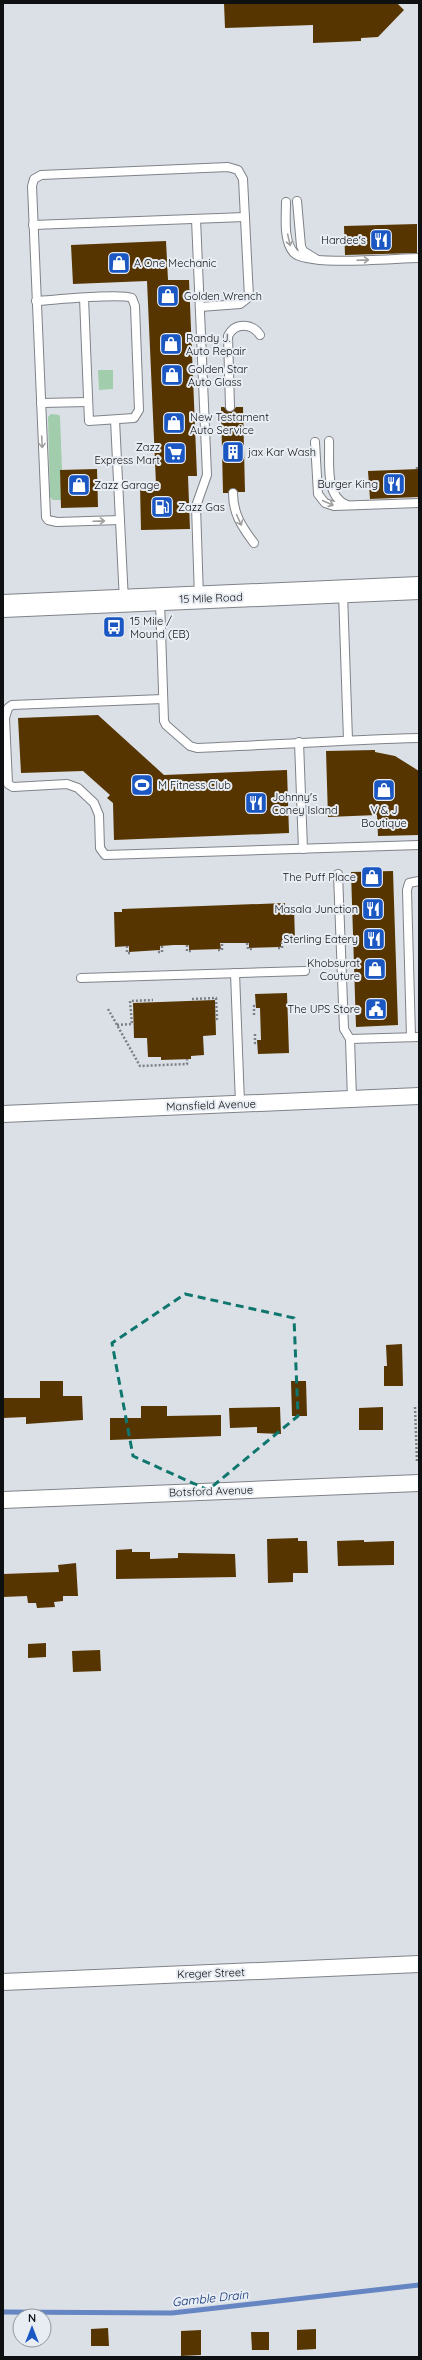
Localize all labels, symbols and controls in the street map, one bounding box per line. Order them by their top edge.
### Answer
restaurant icon: Hardee's [368,227,394,253]
place label: Hardee's [321,233,366,247]
one-way arrow [285,234,293,247]
shop icon: A One Mechanic [106,250,132,276]
place label: A One Mechanic [134,256,217,270]
one-way arrow [356,256,369,263]
shop icon: Golden Wrench [155,283,181,309]
place label: Golden Wrench [184,289,262,303]
shop icon: Randy J. Auto Repair [158,331,184,357]
place label: Randy J. Auto Repair [186,331,247,358]
shop icon: Golden Star Auto Glass [159,362,185,388]
place label: Golden Star Auto Glass [188,362,249,389]
shop icon: New Testament Auto Service [161,410,187,436]
place label: New Testament Auto Service [190,410,269,437]
one-way arrow [39,435,46,448]
building icon: jax Kar Wash [220,439,246,465]
place label: Zazz Express Mart [95,440,160,467]
supermarket icon: Zazz Express Mart [162,440,188,466]
place label: jax Kar Wash [247,445,316,459]
restaurant icon: Burger King [381,471,407,497]
shop icon: Zazz Garage [66,472,92,498]
place label: Burger King [317,477,378,491]
place label: Zazz Garage [94,478,159,492]
fuel station icon: Zazz Gas [149,494,175,520]
place label: Zazz Gas [178,500,225,514]
one-way arrow [321,500,333,507]
one-way arrow [236,514,243,526]
one-way arrow [92,517,105,524]
street label: 15 Mile Road [179,590,243,606]
bus stop icon: 15 Mile / Mound (EB) [101,614,127,640]
place label: 15 Mile / Mound (EB) [130,614,190,641]
sports icon: M Fitness Club [129,772,155,798]
shop icon: V & J Boutique [371,777,397,803]
place label: M Fitness Club [158,778,231,792]
restaurant icon: Johnny's Coney Island [243,790,269,816]
place label: Johnny's Coney Island [272,790,338,817]
place label: V & J Boutique [361,803,407,830]
shop icon: The Puff Place [359,864,385,890]
place label: The Puff Place [283,870,356,884]
restaurant icon: Masala Junction [360,896,386,922]
place label: Masala Junction [274,902,358,916]
restaurant icon: Sterling Eatery [361,926,387,952]
place label: Sterling Eatery [283,932,358,946]
place label: Khobsurat Couture [307,956,360,983]
shop icon: Khobsurat Couture [362,956,388,982]
public building icon: The UPS Store [363,996,389,1022]
place label: The UPS Store [288,1002,360,1016]
street label: Mansfield Avenue [166,1096,256,1114]
street label: Botsford Avenue [169,1483,253,1499]
street label: Kreger Street [177,1965,245,1981]
water label: Gamble Drain [171,2286,250,2309]
north arrow [12,2308,52,2348]
text: N [28,2311,36,2325]

